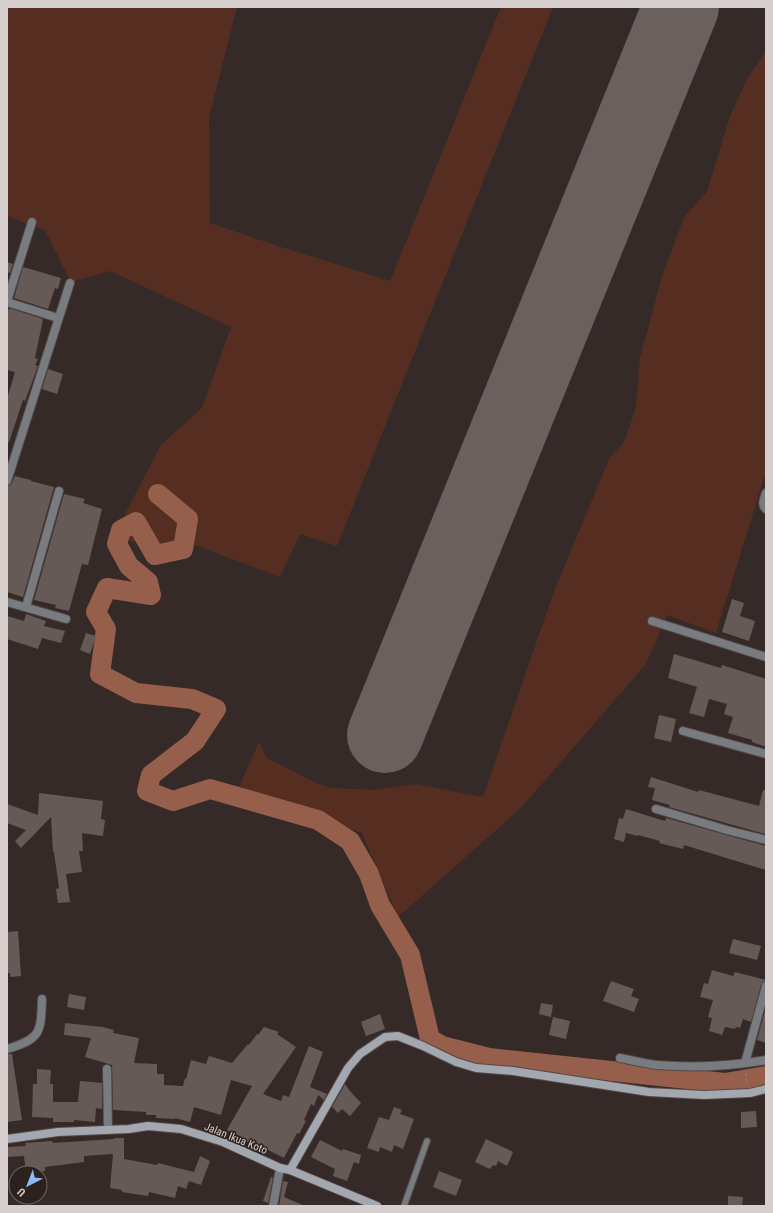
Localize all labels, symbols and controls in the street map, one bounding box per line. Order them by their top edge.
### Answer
street label: Jalan Ikua Koto [202,1120,270,1157]
north arrow [8,1165,48,1205]
text: U [15,1185,28,1199]

